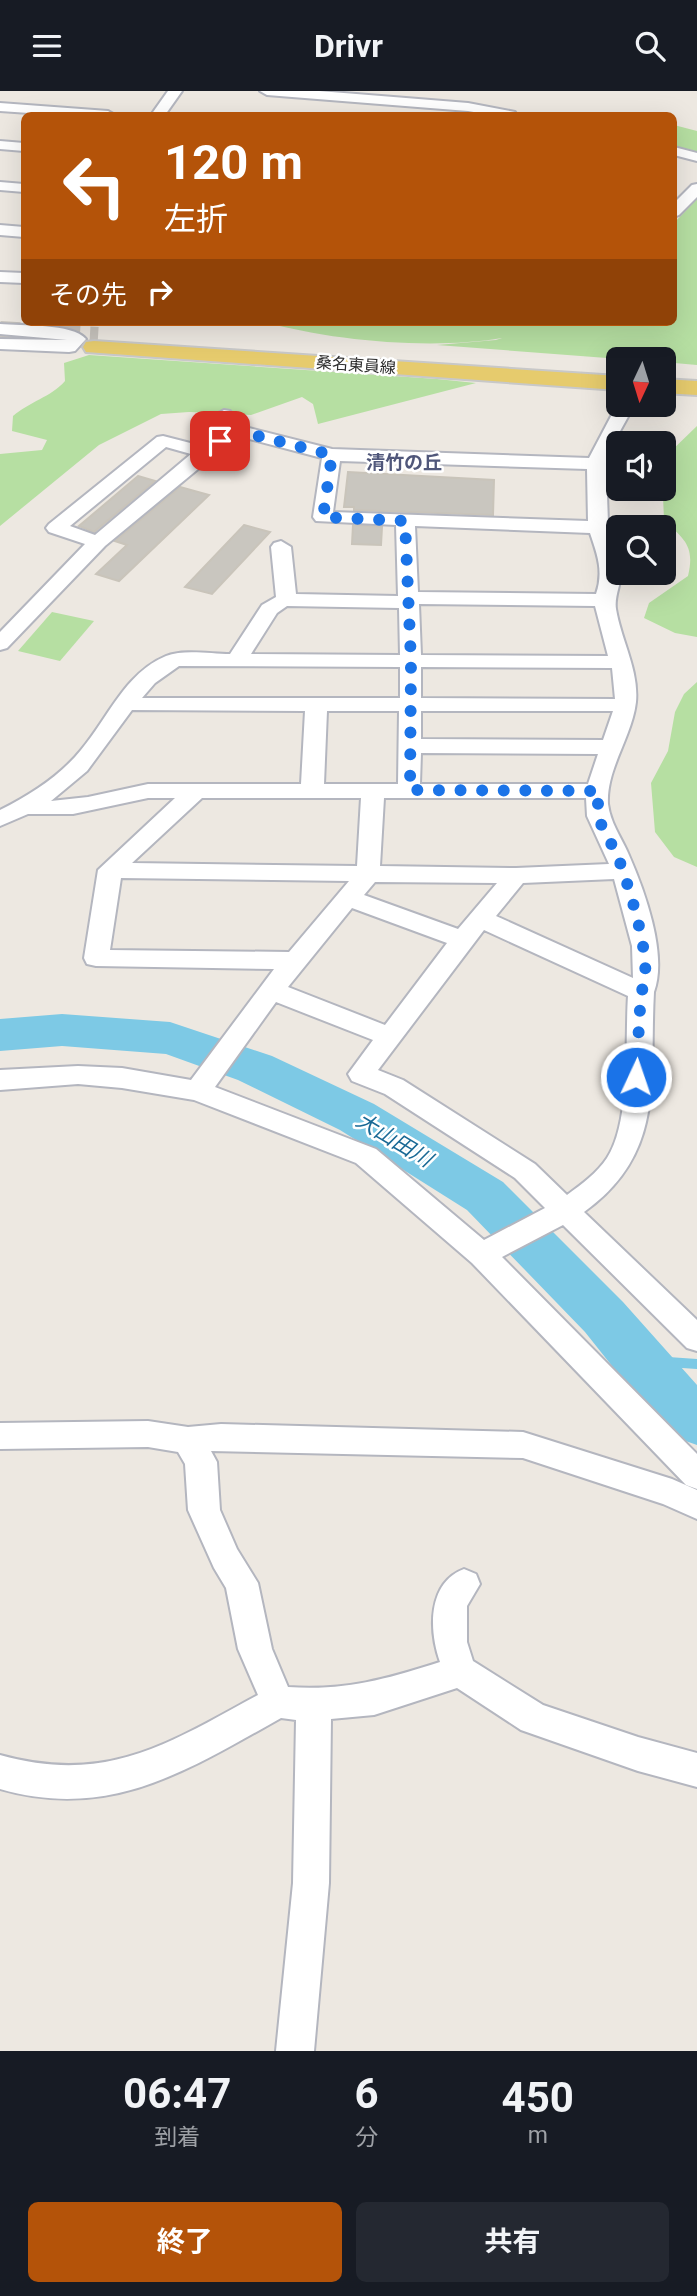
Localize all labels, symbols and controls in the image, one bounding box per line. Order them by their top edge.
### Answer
icon: menu [28,27,66,65]
text: Drivr [314,27,383,65]
icon: search [631,27,669,65]
text: 120 m [164,134,303,191]
icon: left [49,140,140,231]
text: 左折 [164,200,228,238]
icon: right [141,273,179,311]
text: その先 [49,280,127,310]
north arrow [606,347,676,417]
map controls [606,347,676,585]
street label: 桑名東員線 [315,353,397,377]
pin [190,411,250,471]
icon: arrive [201,422,239,460]
button: sound [606,431,676,501]
district label: 清竹の丘 [366,451,442,474]
button: search [606,515,676,585]
position arrow [599,1040,673,1114]
water label: 大山田川 [352,1108,438,1173]
text: 06:47 [123,2069,231,2118]
text: 6 [354,2069,379,2118]
text: 450 [502,2073,574,2122]
text: m [528,2122,548,2149]
text: 到着 [154,2124,200,2151]
text: 分 [355,2124,378,2151]
button: 終了 [28,2202,342,2282]
button: 共有 [356,2202,669,2282]

